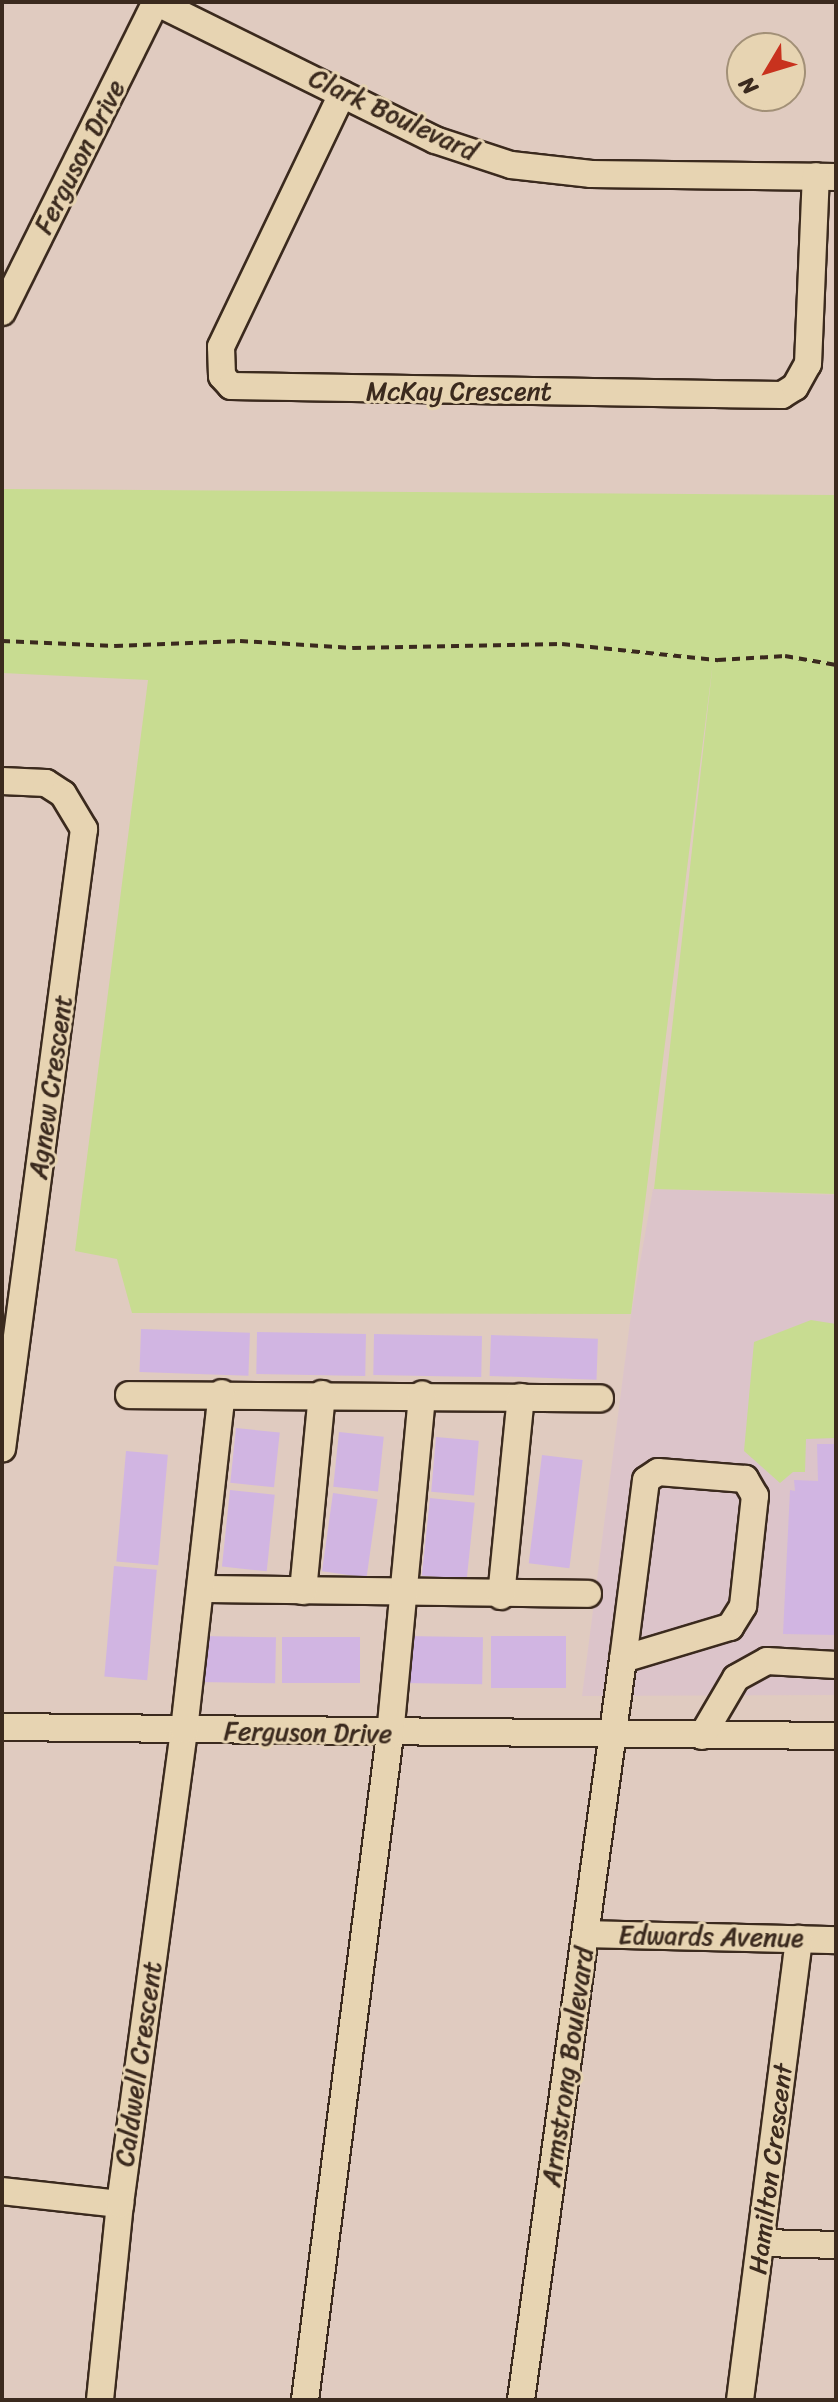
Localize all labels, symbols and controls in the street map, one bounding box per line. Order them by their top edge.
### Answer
north arrow [726,32,806,112]
street label: Clark Boulevard [304,63,482,167]
text: N [728,68,768,104]
street label: Ferguson Drive [28,75,132,239]
street label: McKay Crescent [365,376,553,408]
street label: Agnew Crescent [23,993,79,1181]
street label: Ferguson Drive [224,1716,392,1750]
street label: Edwards Avenue [618,1920,804,1954]
street label: Armstrong Boulevard [536,1946,600,2188]
street label: Caldwell Crescent [109,1959,169,2169]
street label: Hamilton Crescent [742,2061,800,2277]

